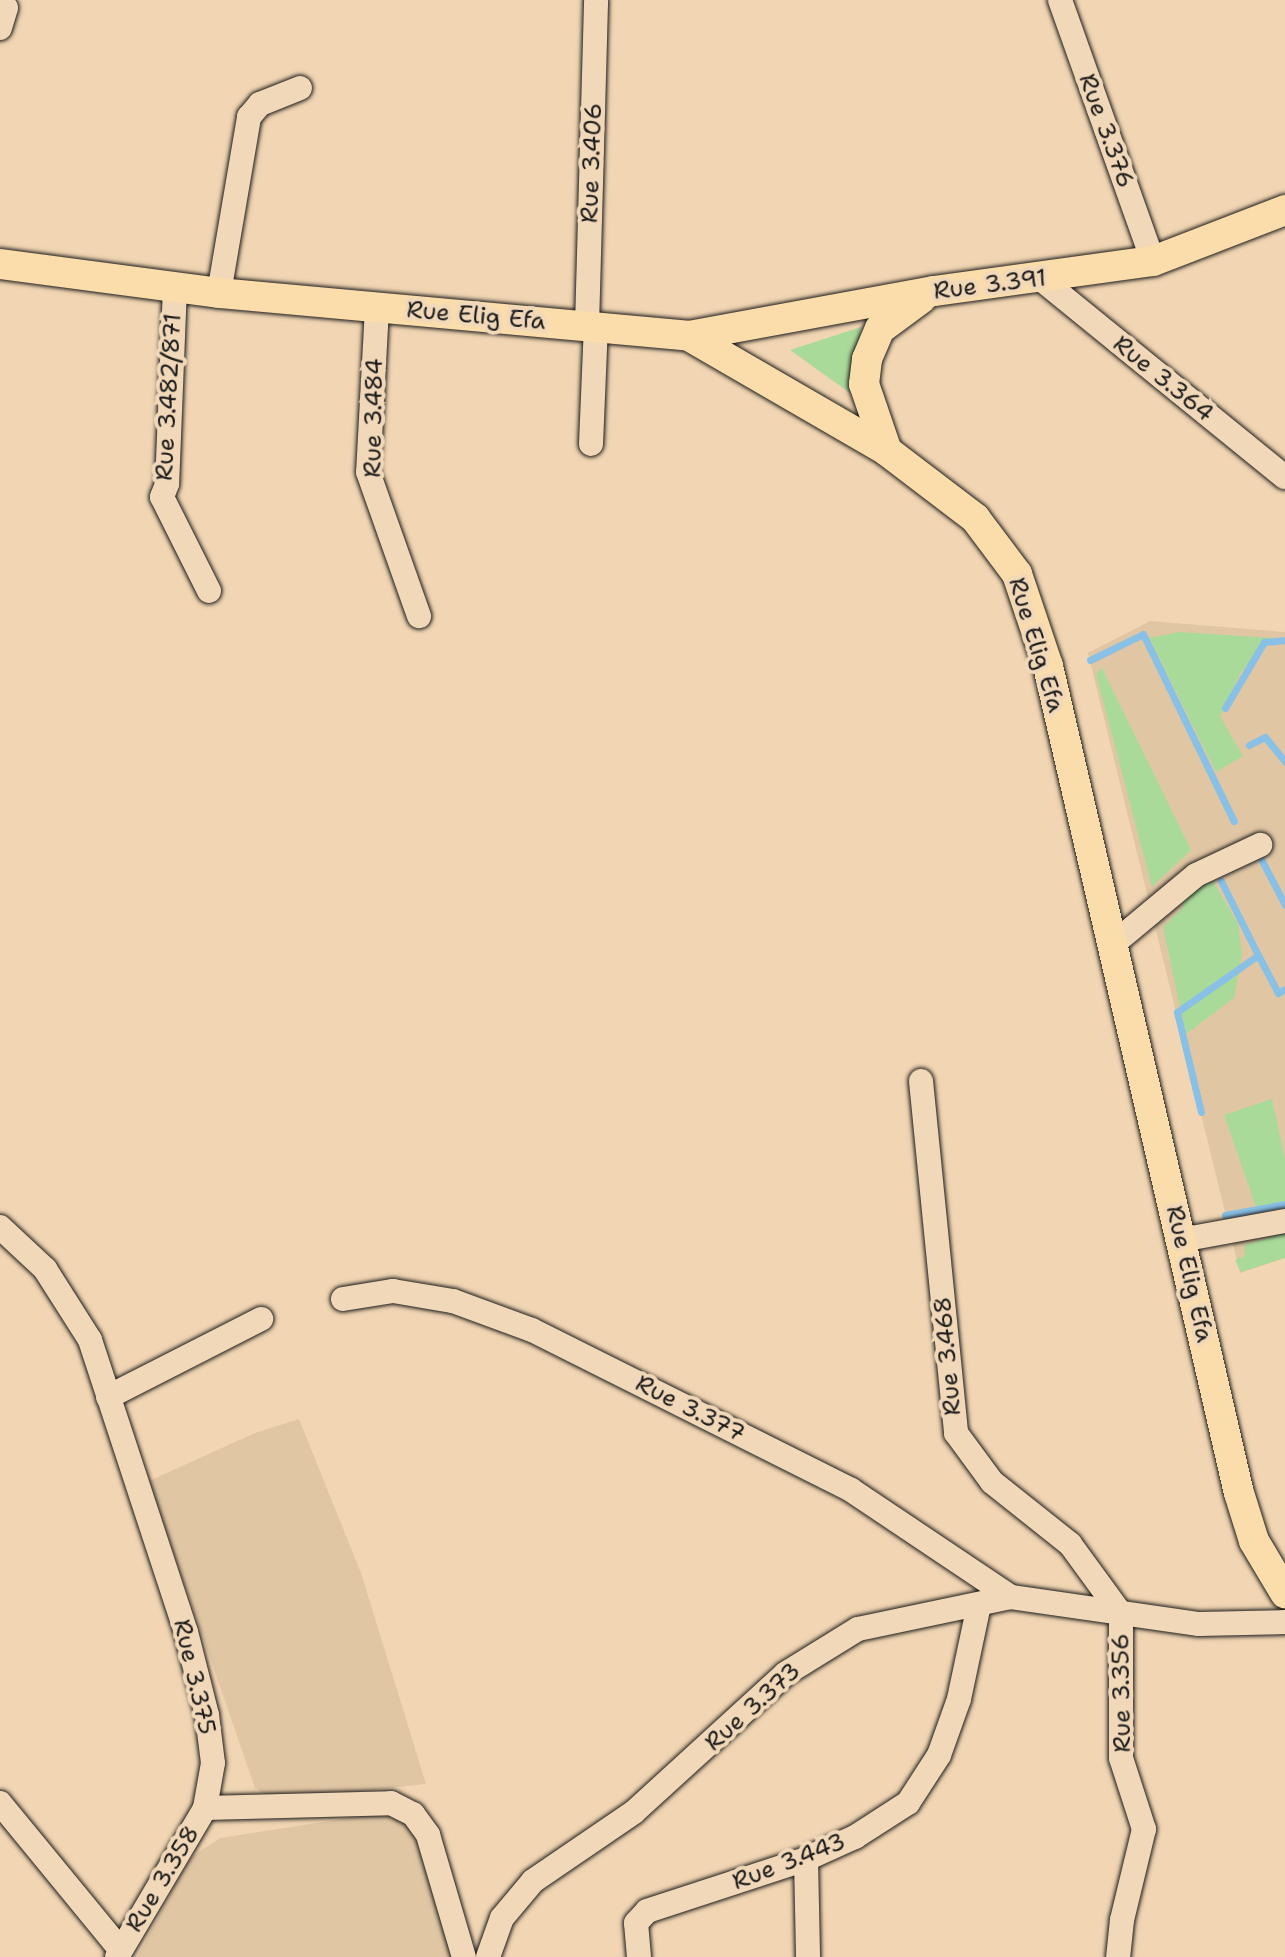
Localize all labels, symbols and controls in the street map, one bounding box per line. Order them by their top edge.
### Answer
street label: Rue 3.376 [1072,70,1140,192]
street label: Rue 3.406 [576,102,608,224]
street label: Rue 3.391 [932,264,1048,306]
street label: Rue Elig Efa [405,296,547,336]
street label: Rue 3.482/871 [150,312,188,482]
street label: Rue 3.364 [1107,330,1219,428]
street label: Rue 3.484 [359,358,389,478]
street label: Rue Elig Efa [1002,574,1070,716]
street label: Rue Elig Efa [1159,1203,1219,1345]
street label: Rue 3.468 [928,1295,968,1417]
street label: Rue 3.377 [630,1369,750,1449]
street label: Rue 3.375 [167,1617,221,1737]
street label: Rue 3.356 [1107,1633,1137,1753]
street label: Rue 3.373 [699,1657,807,1757]
street label: Rue 3.358 [120,1821,206,1937]
street label: Rue 3.443 [728,1827,850,1897]

